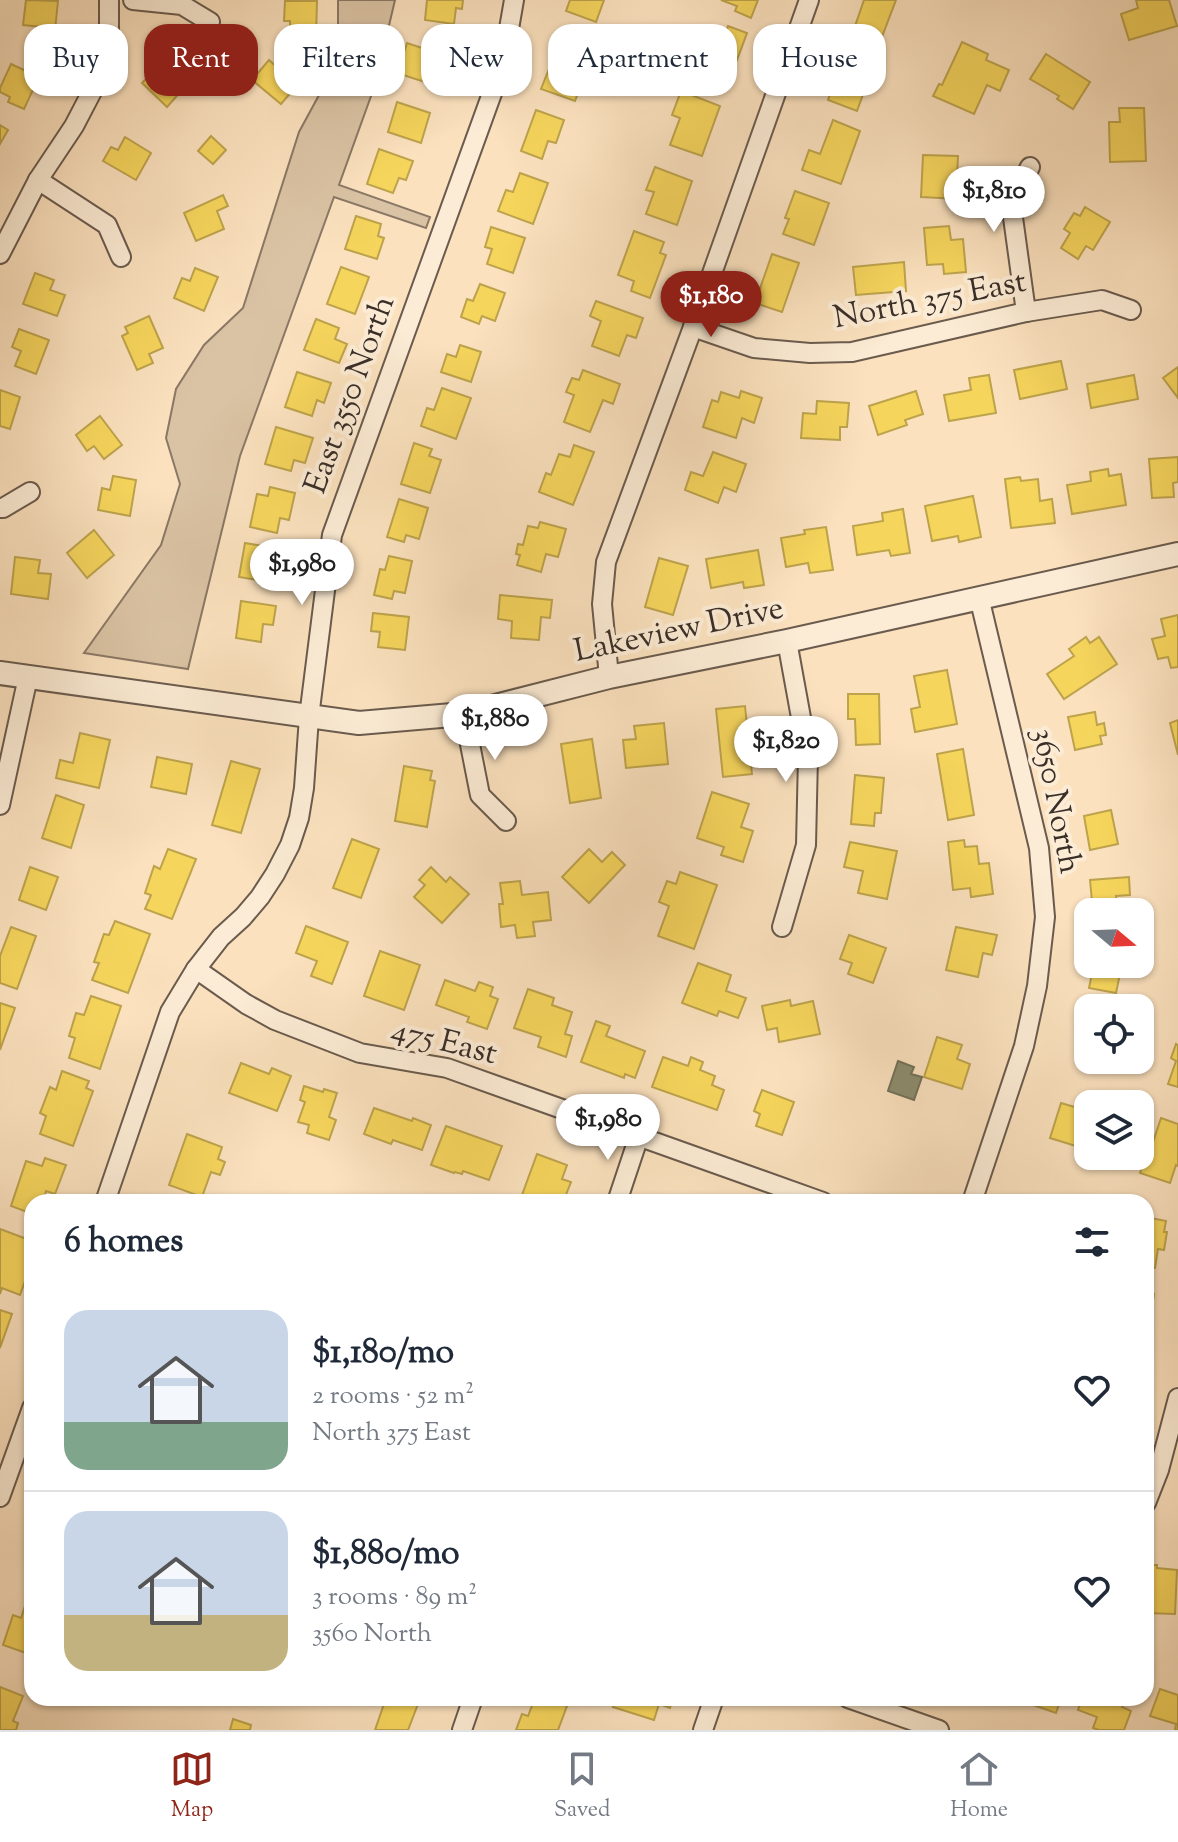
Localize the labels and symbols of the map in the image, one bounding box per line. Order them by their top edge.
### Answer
pin: $1,810 [929,166,1059,234]
street label: North 375 East [830,260,1030,342]
pin: $1,180 [646,271,776,339]
street label: East 3550 North [294,289,408,500]
pin: $1,980 [237,539,367,607]
street label: Lakeview Drive [570,586,788,676]
pin: $1,880 [430,694,560,762]
pin: $1,820 [721,716,851,784]
street label: 3650 North [1018,724,1092,878]
north arrow [1074,898,1154,978]
street label: 475 East [386,1008,502,1078]
pin: $1,980 [543,1094,673,1162]

